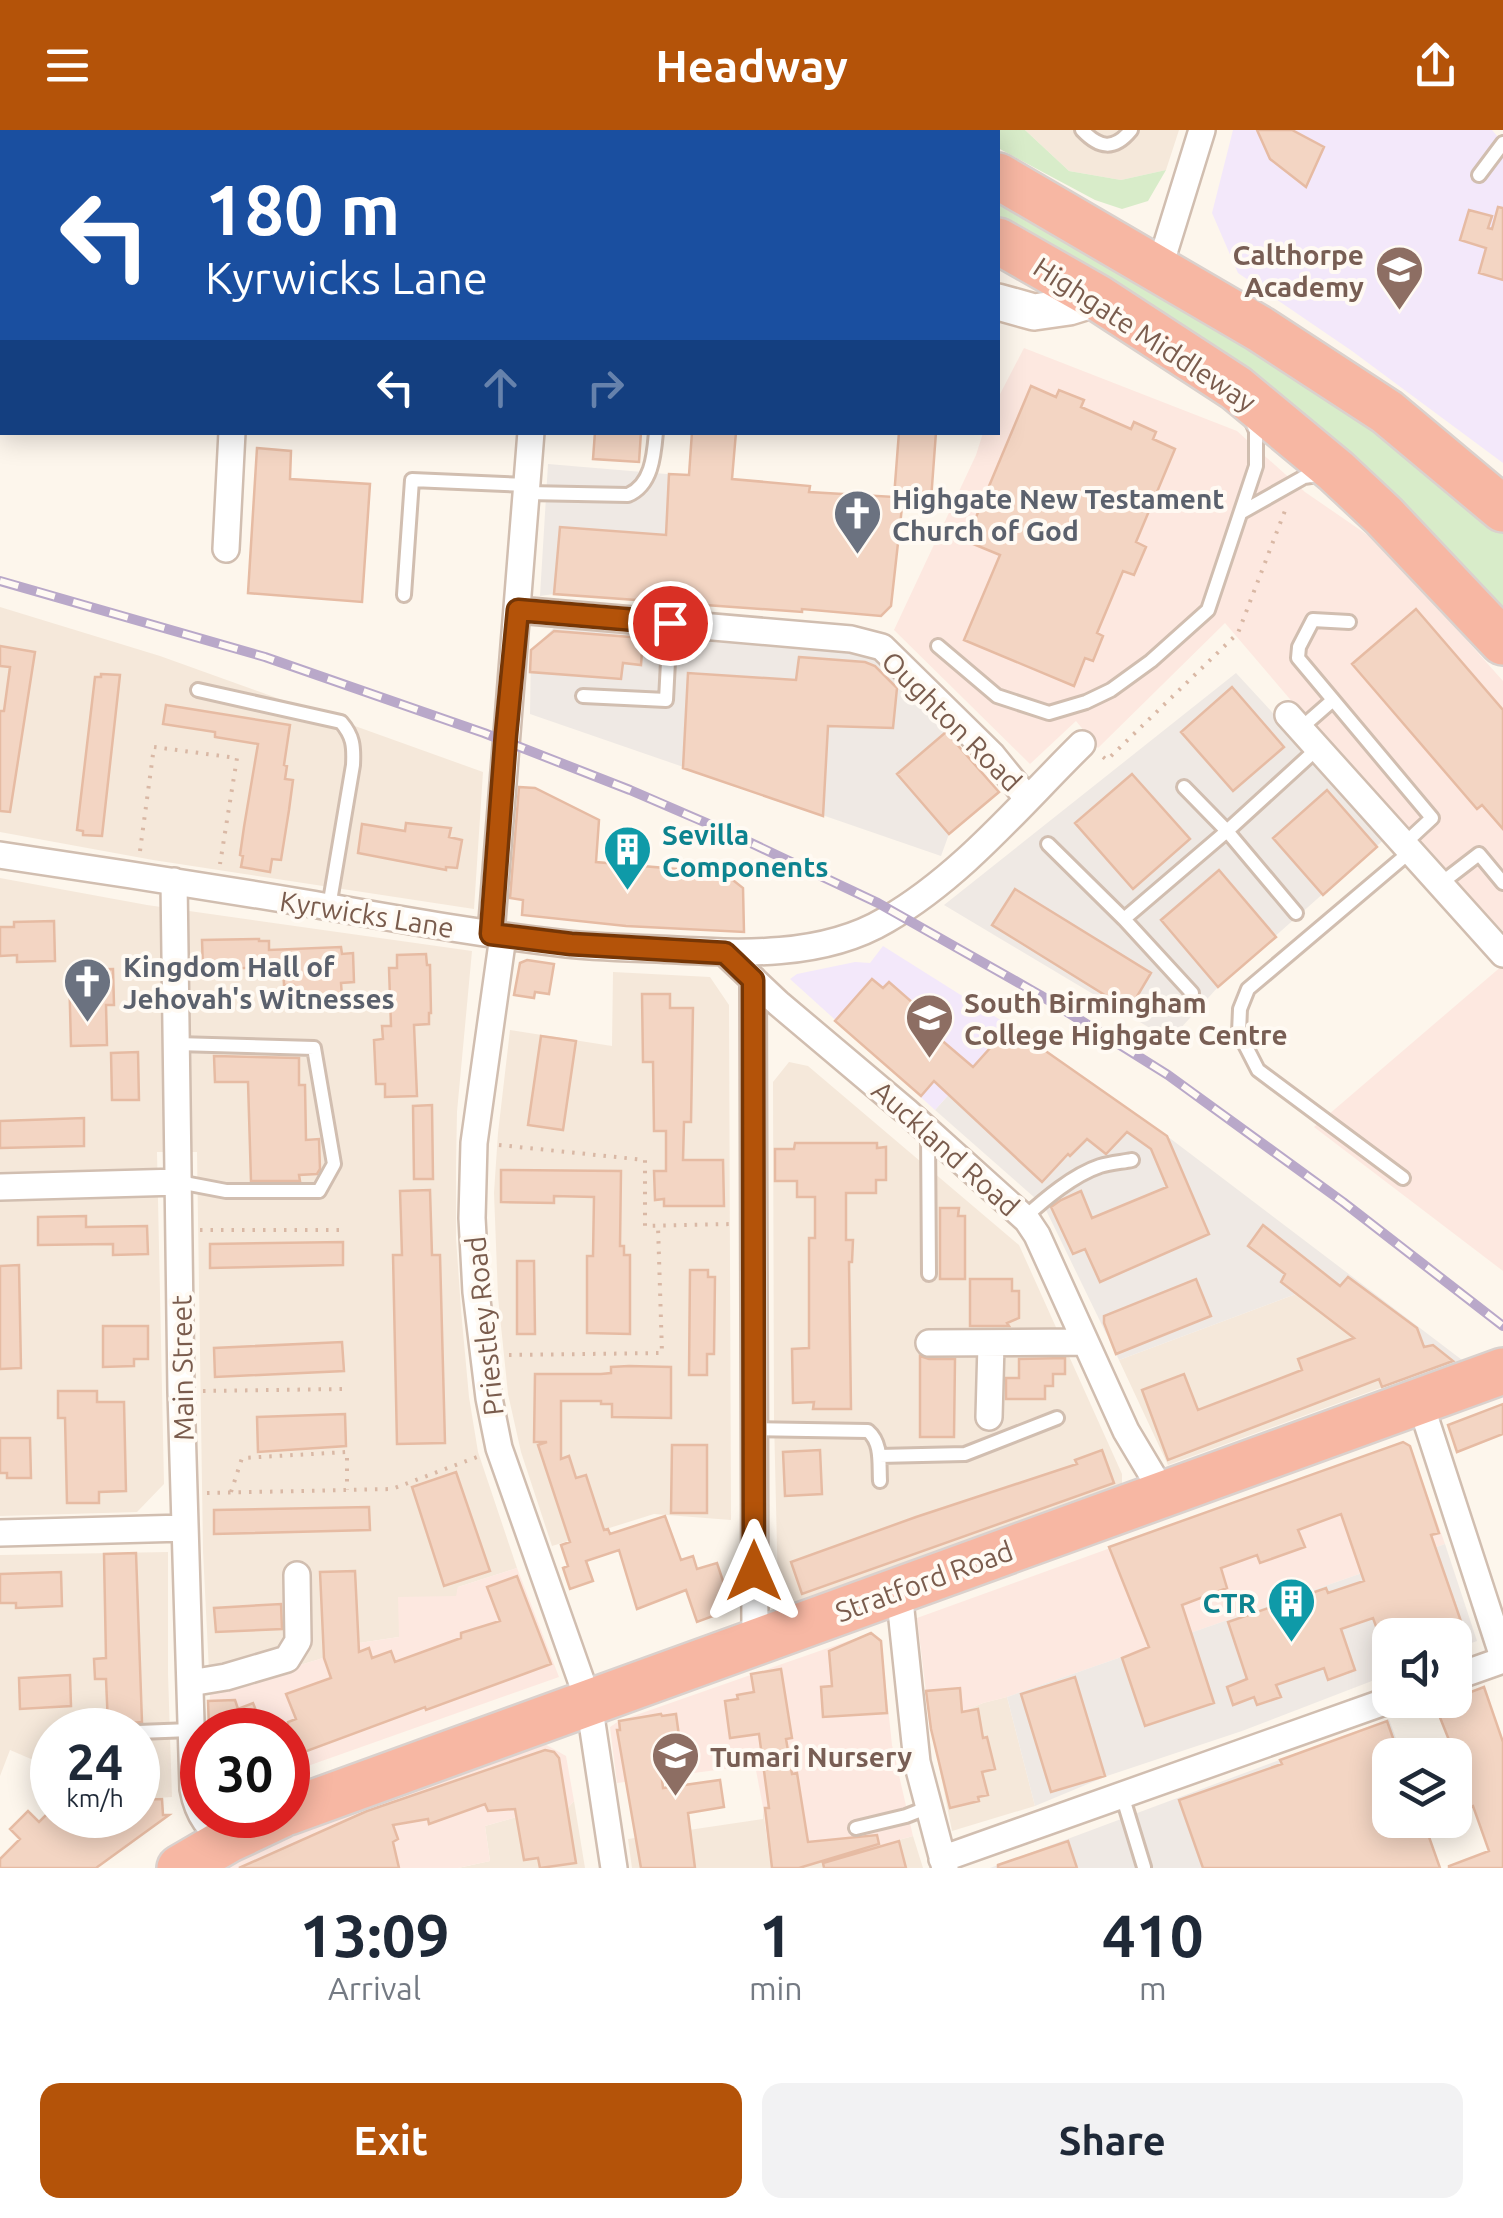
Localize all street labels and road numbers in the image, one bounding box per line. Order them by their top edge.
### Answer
street label: Highgate Middleway [1028,251,1262,417]
street label: Oughton Road [876,645,1028,797]
street label: Kyrwicks Lane [278,885,456,943]
street label: Auckland Road [866,1074,1026,1222]
street label: Priestley Road [459,1235,509,1417]
street label: Main Street [165,1295,199,1441]
street label: Stratford Road [831,1535,1017,1627]

